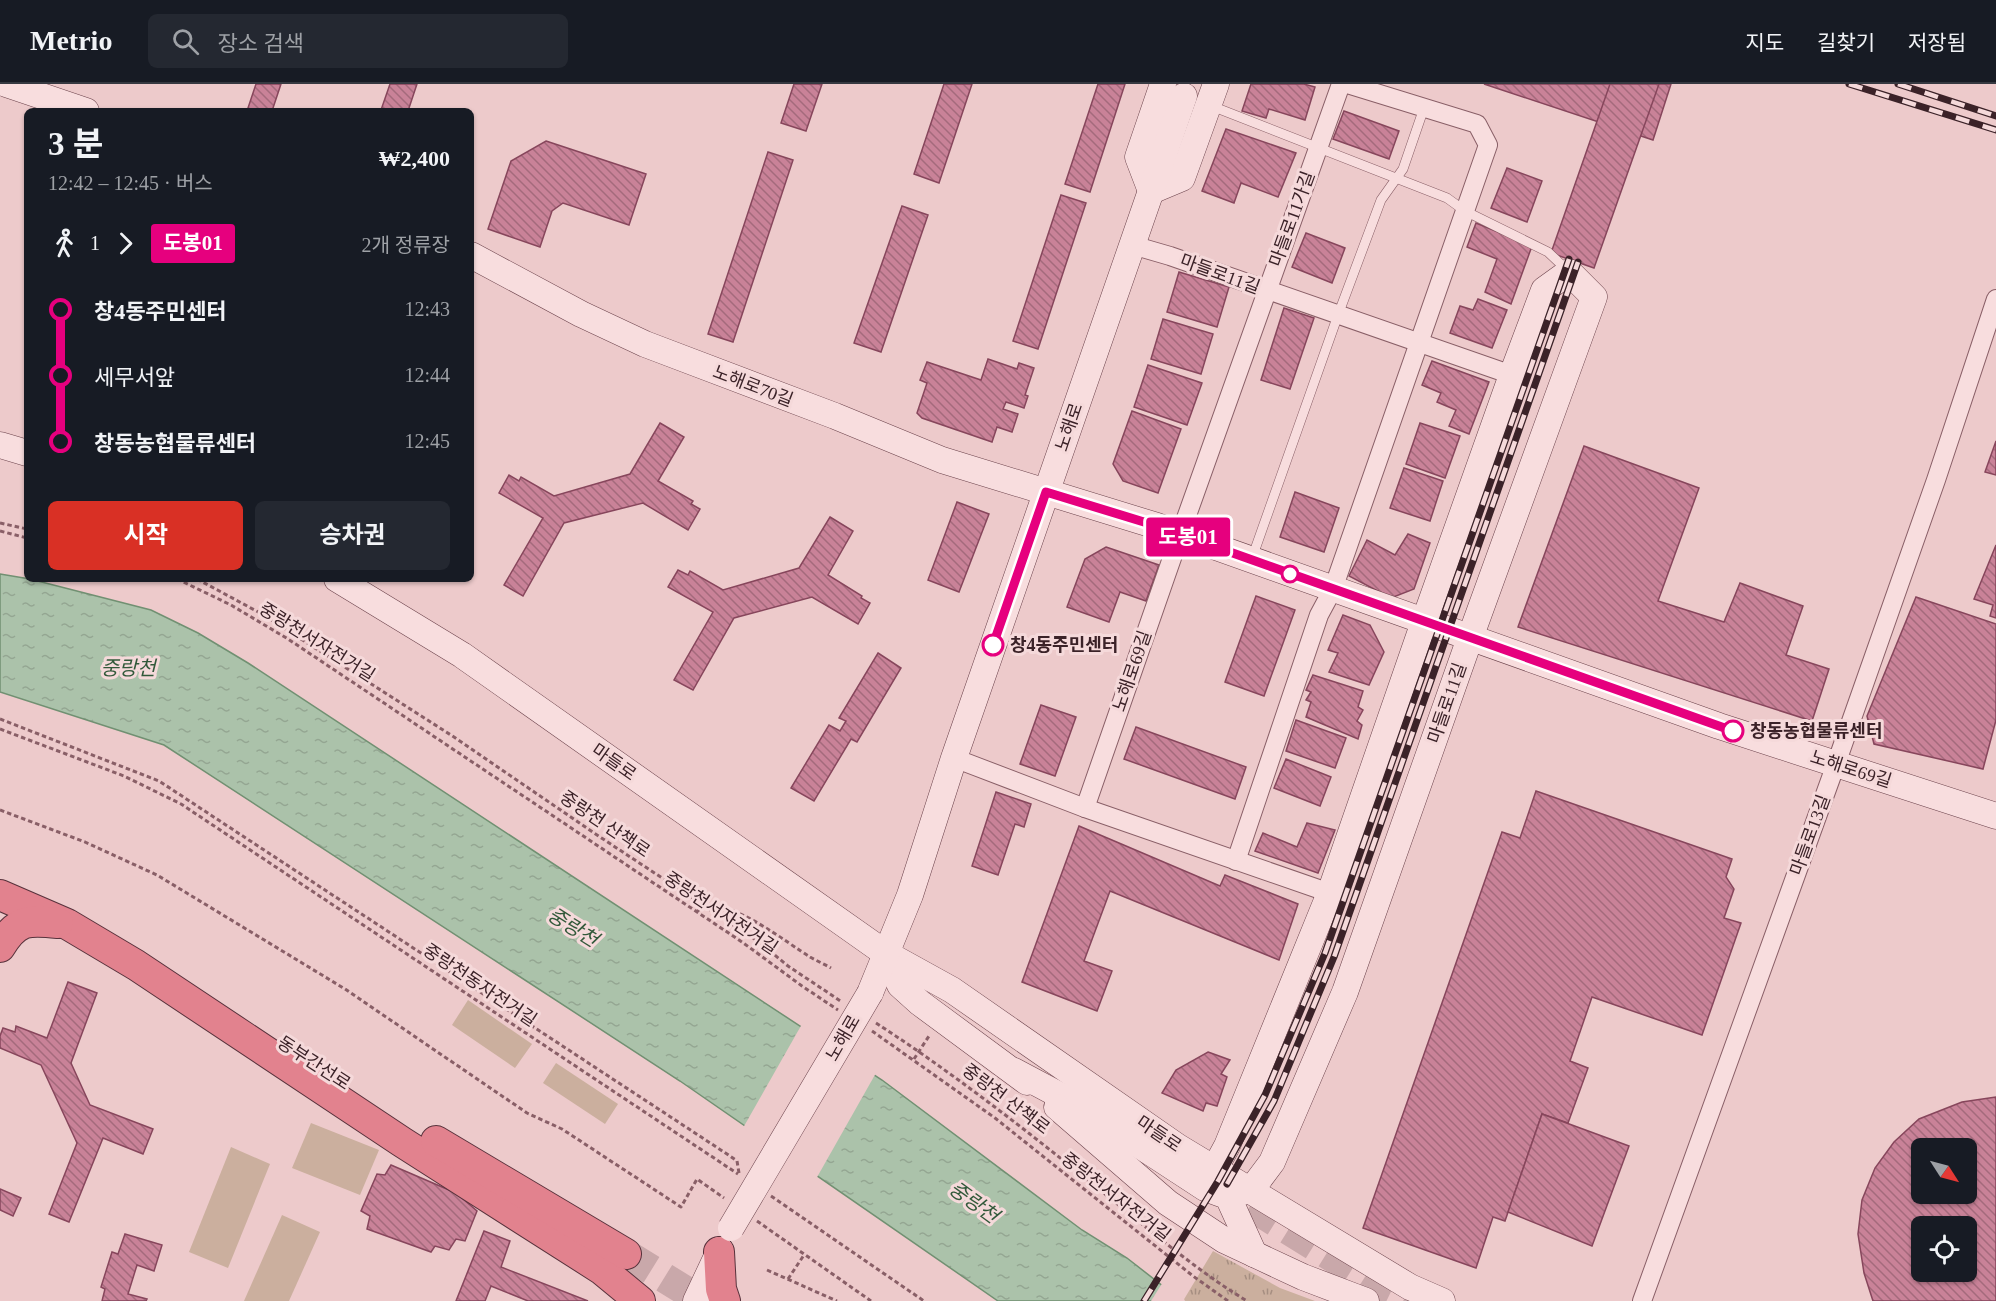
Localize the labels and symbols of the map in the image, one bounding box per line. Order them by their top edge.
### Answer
street label: 마들로11가길 [1265,169,1319,269]
street label: 마들로11길 [1177,250,1263,298]
street label: 노해로70길 [710,362,796,410]
street label: 노해로 [1051,400,1087,454]
line badge: 도봉01 [1146,518,1230,556]
unlabelled marker [1281,565,1299,583]
street label: 중랑천서자전거길 [256,598,378,686]
street label: 노해로69길 [1109,628,1155,714]
marker: 창4동주민센터 [982,634,1004,656]
place label: 창4동주민센터 [1010,635,1118,655]
water label: 중랑천 [100,657,158,679]
street label: 마들로11길 [1424,660,1470,746]
marker: 창동농협물류센터 [1722,720,1744,742]
place label: 창동농협물류센터 [1750,721,1882,741]
street label: 마들로 [588,740,640,784]
street label: 노해로69길 [1808,746,1894,792]
street label: 중랑천 산책로 [556,787,654,861]
street label: 마들로13길 [1786,792,1834,878]
street label: 중랑천서자전거길 [660,868,782,958]
water label: 중랑천 [544,903,604,952]
street label: 중랑천동자전거길 [419,940,541,1030]
street label: 노해로 [822,1011,864,1065]
street label: 동부간선로 [274,1032,354,1094]
street label: 중랑천 산책로 [959,1060,1053,1138]
street label: 마들로 [1133,1112,1185,1156]
north arrow [1911,1138,1977,1204]
street label: 중랑천서자전거길 [1058,1148,1174,1246]
water label: 중랑천 [945,1177,1005,1229]

